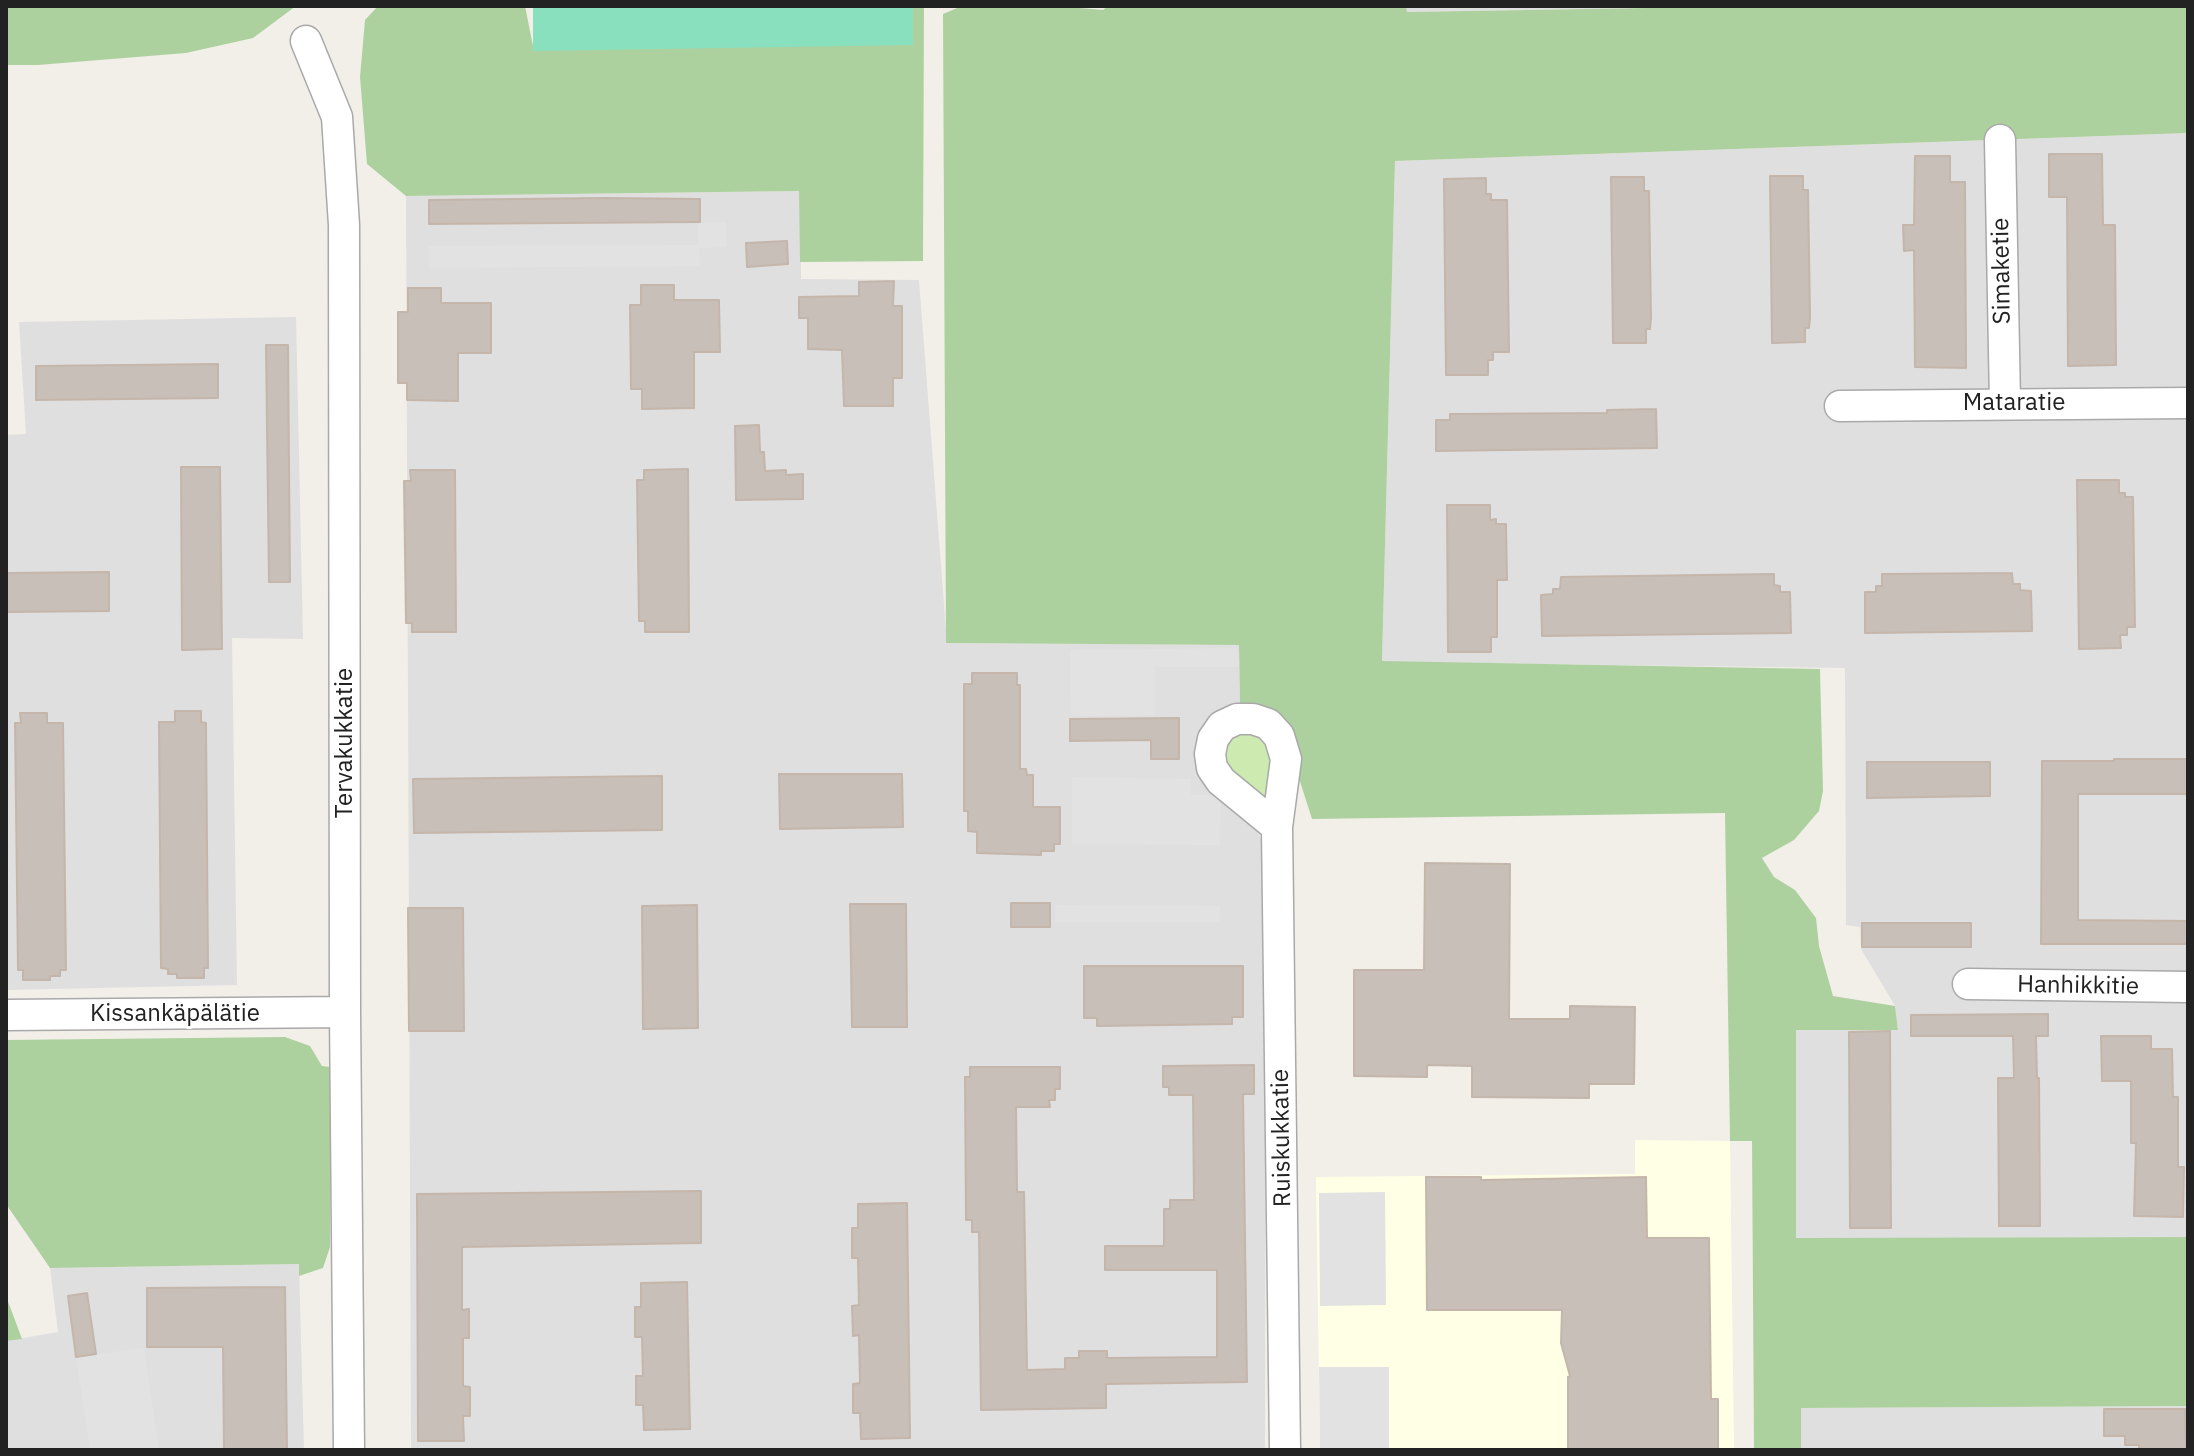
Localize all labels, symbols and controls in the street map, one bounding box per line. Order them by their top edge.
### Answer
street label: Simaketie [1987,217,2017,325]
street label: Mataratie [1963,389,2065,417]
street label: Tervakukkatie [331,668,359,818]
street label: Hanhikkitie [2017,971,2139,1001]
street label: Kissankäpälätie [90,1000,260,1028]
street label: Ruiskukkatie [1266,1069,1298,1207]

